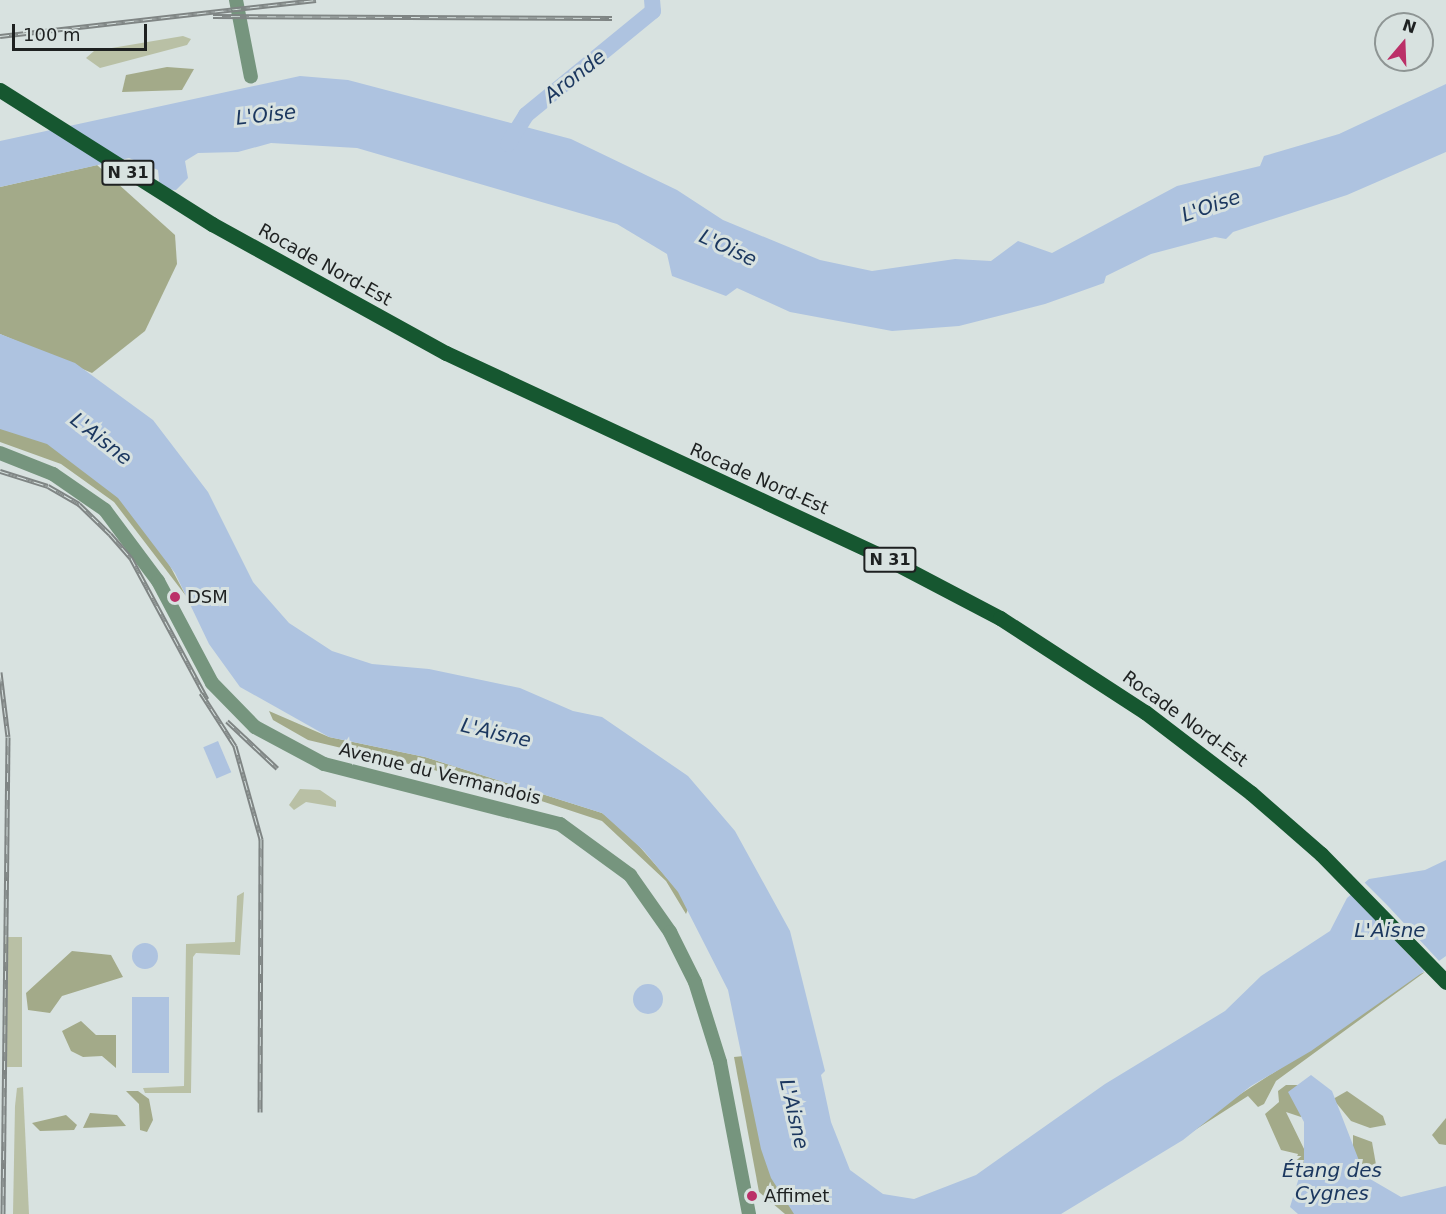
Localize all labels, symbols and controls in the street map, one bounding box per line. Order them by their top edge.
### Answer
scale bar [15,12,150,50]
north arrow [1374,12,1434,72]
text: N [1400,15,1419,38]
text: 100 m [23,24,81,45]
water label: Aronde [539,44,611,108]
water label: L'Oise [235,100,297,130]
road number: N 31 [101,160,155,186]
water label: L'Oise [1178,185,1244,227]
street label: Rocade Nord-Est [255,219,395,311]
water label: L'Oise [695,224,761,272]
water label: L'Aisne [66,408,136,470]
street label: Rocade Nord-Est [686,439,832,519]
road number: N 31 [863,547,917,573]
place label: DSM [187,586,228,608]
marker: DSM [168,590,182,604]
street label: Rocade Nord-Est [1118,666,1252,772]
water label: L'Aisne [459,713,533,753]
street label: Avenue du Vermandois [337,738,543,810]
water label: L'Aisne [1354,918,1426,942]
water label: L'Aisne [774,1077,814,1151]
water label: Étang des Cygnes [1282,1159,1382,1206]
place label: Affimet [764,1185,829,1207]
marker: Affimet [745,1189,759,1203]

